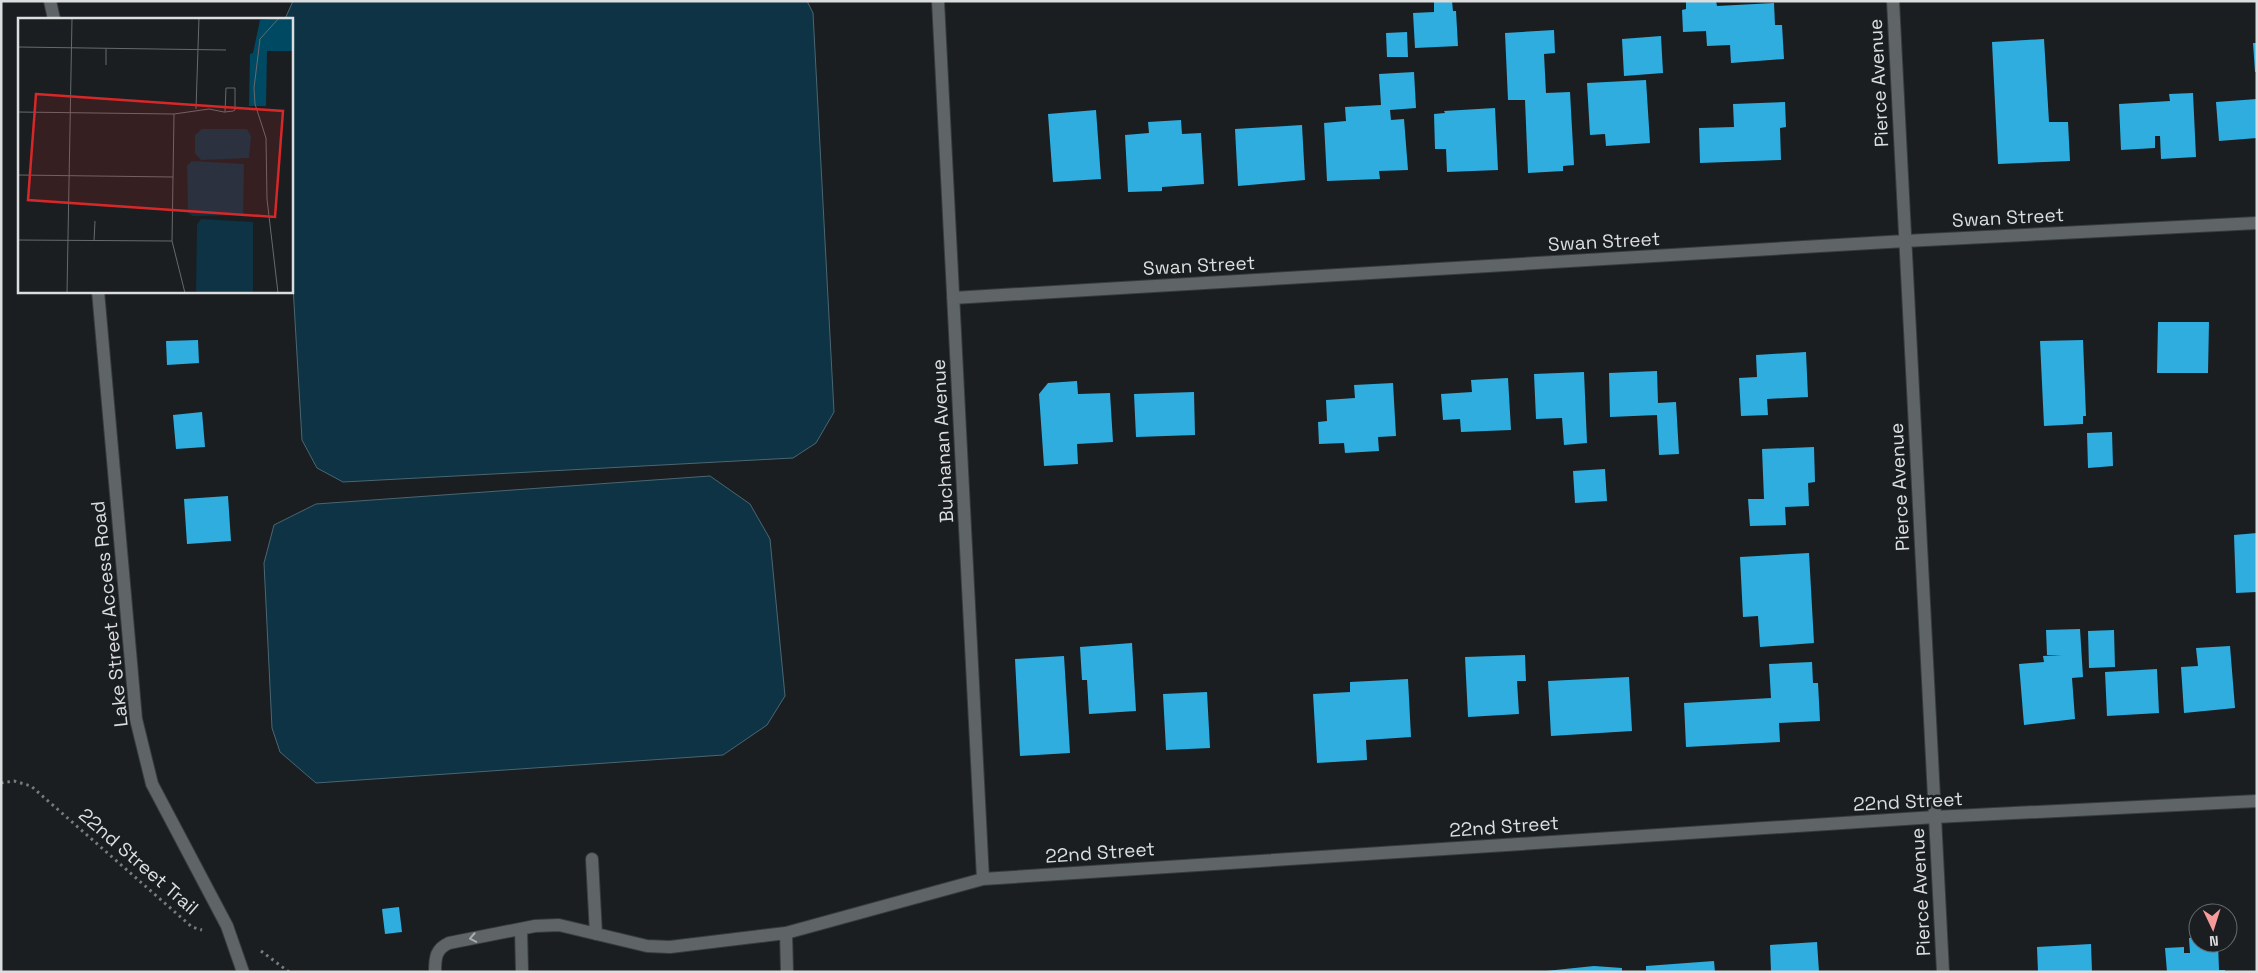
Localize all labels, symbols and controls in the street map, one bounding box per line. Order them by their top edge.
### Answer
inset map [18,18,292,292]
street label: Pierce Avenue [1863,18,1894,148]
street label: Swan Street [1951,202,2065,233]
street label: Swan Street [1547,226,1661,257]
street label: Swan Street [1142,250,1256,281]
street label: Buchanan Avenue [926,358,959,524]
street label: Pierce Avenue [1884,422,1915,552]
street label: Lake Street Access Road [85,500,134,728]
street label: 22nd Street [1853,786,1963,817]
street label: 22nd Street Trail [74,802,204,920]
street label: 22nd Street [1448,810,1560,843]
street label: Pierce Avenue [1905,827,1936,957]
street label: 22nd Street [1044,836,1156,869]
north arrow [2188,903,2238,953]
one-way arrow [469,932,478,943]
text: N [2209,932,2219,950]

